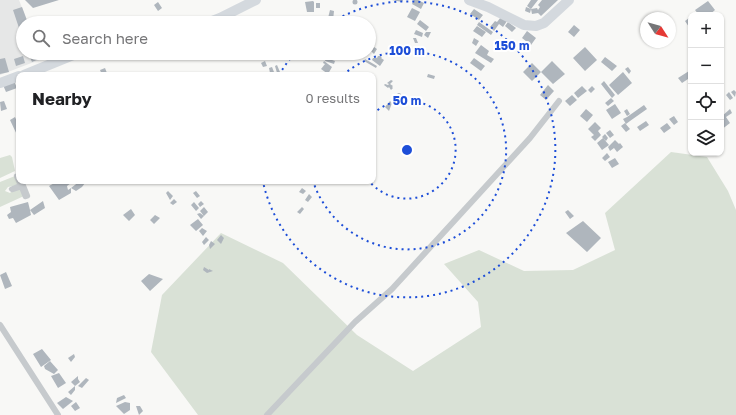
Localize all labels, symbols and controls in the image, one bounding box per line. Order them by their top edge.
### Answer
north arrow [640,12,676,48]
map controls [688,12,724,156]
button: + [688,12,724,48]
search box [16,16,376,60]
icon: search [30,27,52,49]
text: Search here [62,29,148,47]
text: 150 m [495,38,529,53]
text: 100 m [389,43,425,58]
button: − [688,48,724,84]
button: locate [688,84,724,120]
text: Nearby [32,88,92,109]
text: 0 results [305,90,360,106]
text: 50 m [393,93,421,108]
button: layers [688,120,724,156]
centre of rings [400,143,414,157]

